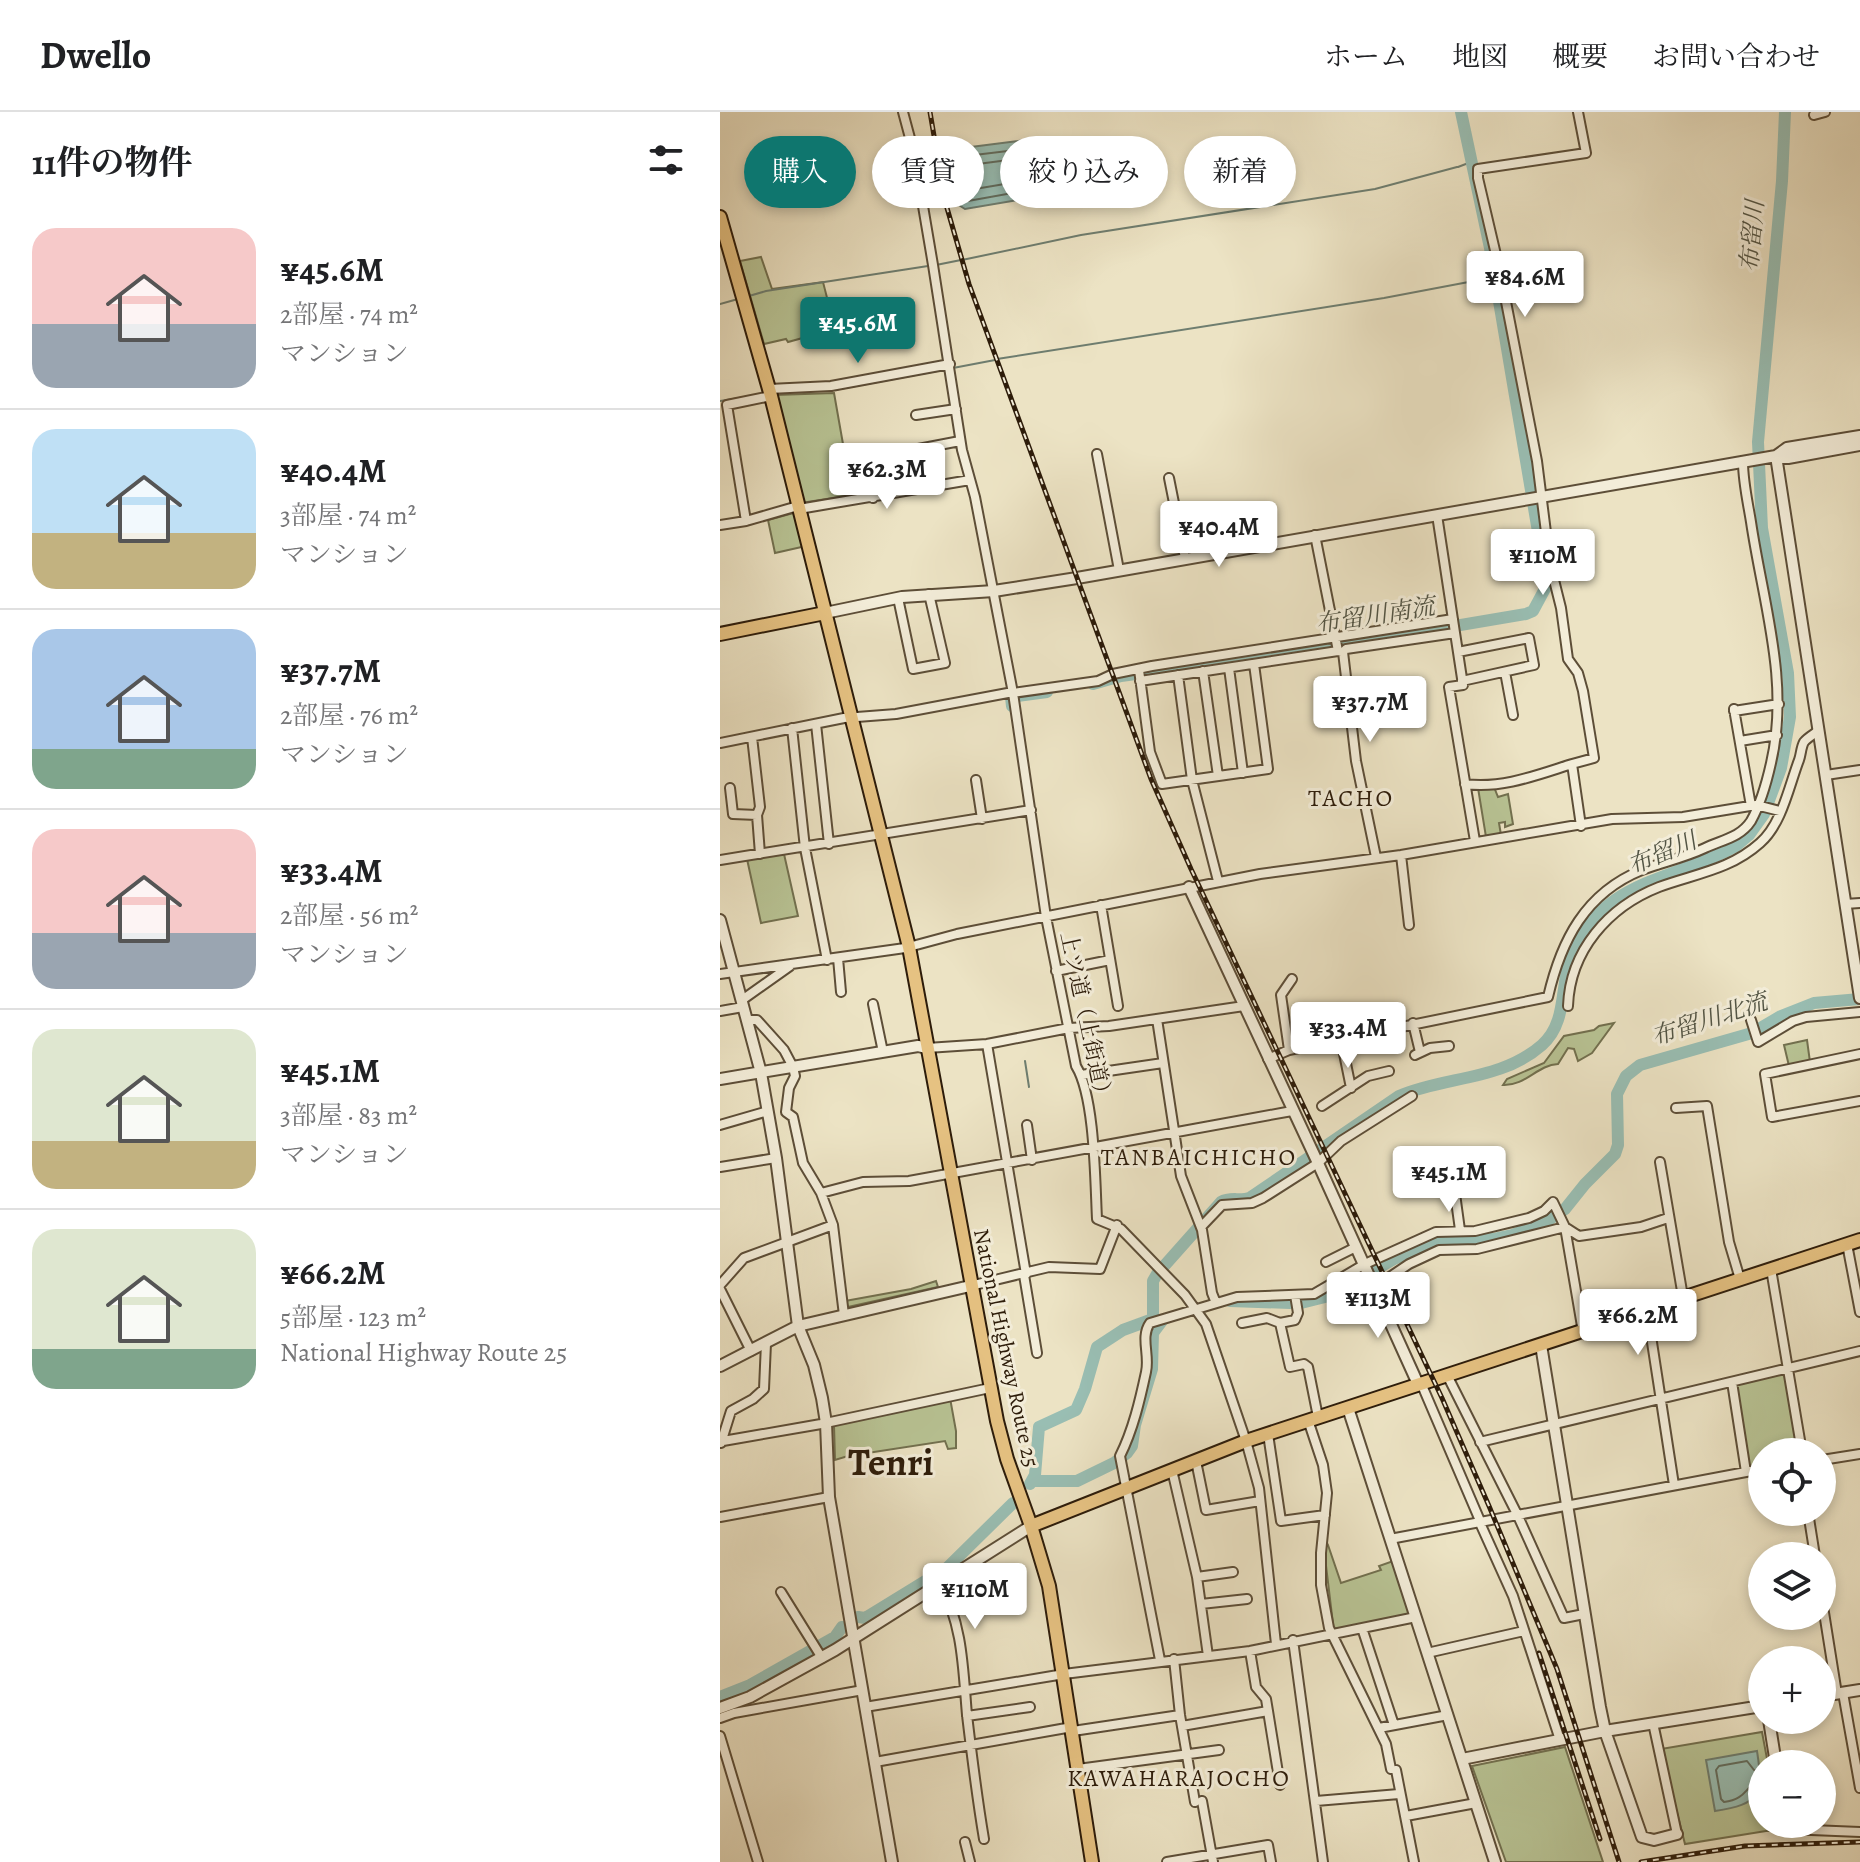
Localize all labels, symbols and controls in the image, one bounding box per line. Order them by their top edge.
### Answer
text: Dwello [40,29,151,81]
text: ホーム [1324,38,1408,76]
text: 地図 [1452,38,1508,76]
text: 概要 [1552,38,1608,76]
text: お問い合わせ [1652,38,1820,76]
chip: 購入 [744,136,856,208]
chip: 賃貸 [872,136,984,208]
chip: 絞り込み [1000,136,1168,208]
chip: 新着 [1184,136,1296,208]
icon: filters [644,138,688,182]
text: 11件の物件 [32,139,192,186]
water label: 布留川 [1733,196,1771,273]
text: ¥45.6M [280,246,384,293]
pin: ¥84.6M [1460,251,1590,319]
text: ¥84.6M [1485,259,1565,294]
icon: home [96,260,192,356]
text: 2部屋 · 74 m² [280,297,418,332]
pin: ¥45.6M [793,297,923,365]
text: ¥45.6M [818,305,898,340]
text: マンション [280,336,409,371]
pin: ¥62.3M [822,443,952,511]
text: ¥40.4M [280,447,387,494]
text: ¥62.3M [847,451,927,486]
icon: home [96,461,192,557]
text: 3部屋 · 74 m² [280,498,416,533]
pin: ¥40.4M [1154,501,1284,569]
text: ¥40.4M [1178,509,1260,544]
pin: ¥110M [1487,529,1599,597]
text: マンション [280,537,409,572]
text: ¥110M [1509,537,1577,572]
water label: 布留川南流 [1313,589,1441,640]
text: ¥37.7M [280,647,381,694]
icon: home [96,661,192,757]
pin: ¥37.7M [1305,676,1435,744]
text: ¥37.7M [1331,684,1409,719]
text: 2部屋 · 76 m² [280,698,418,733]
text: マンション [280,737,409,772]
district label: TACHO [1308,782,1394,814]
water label: 布留川 [1623,823,1704,882]
text: ¥33.4M [280,847,383,894]
icon: home [96,861,192,957]
text: 2部屋 · 56 m² [280,898,418,933]
street label: 上ツ道（上街道） [1053,929,1119,1107]
text: マンション [280,937,409,972]
water label: 布留川北流 [1647,984,1775,1053]
pin: ¥33.4M [1283,1002,1413,1070]
text: ¥33.4M [1309,1010,1387,1045]
text: ¥45.1M [280,1047,380,1094]
icon: home [96,1061,192,1157]
text: 3部屋 · 83 m² [280,1098,417,1133]
text: マンション [280,1137,409,1172]
district label: TANBAICHICHO [1101,1141,1297,1173]
pin: ¥45.1M [1384,1146,1514,1214]
text: ¥45.1M [1411,1154,1487,1189]
street label: National Highway Route 25 [966,1226,1046,1470]
text: ¥66.2M [280,1249,386,1296]
icon: home [96,1261,192,1357]
pin: ¥113M [1322,1272,1434,1340]
text: ¥113M [1345,1280,1411,1315]
pin: ¥66.2M [1573,1289,1703,1357]
text: ¥66.2M [1598,1297,1678,1332]
text: 5部屋 · 123 m² [280,1300,426,1335]
text: National Highway Route 25 [280,1335,567,1370]
district label: Tenri [848,1436,934,1488]
map controls [1748,1438,1836,1838]
button: locate [1748,1438,1836,1526]
button: layers [1748,1542,1836,1630]
pin: ¥110M [919,1563,1031,1631]
text: ¥110M [941,1571,1009,1606]
button: + [1748,1646,1836,1734]
button: − [1748,1750,1836,1838]
district label: KAWAHARAJOCHO [1067,1762,1291,1794]

